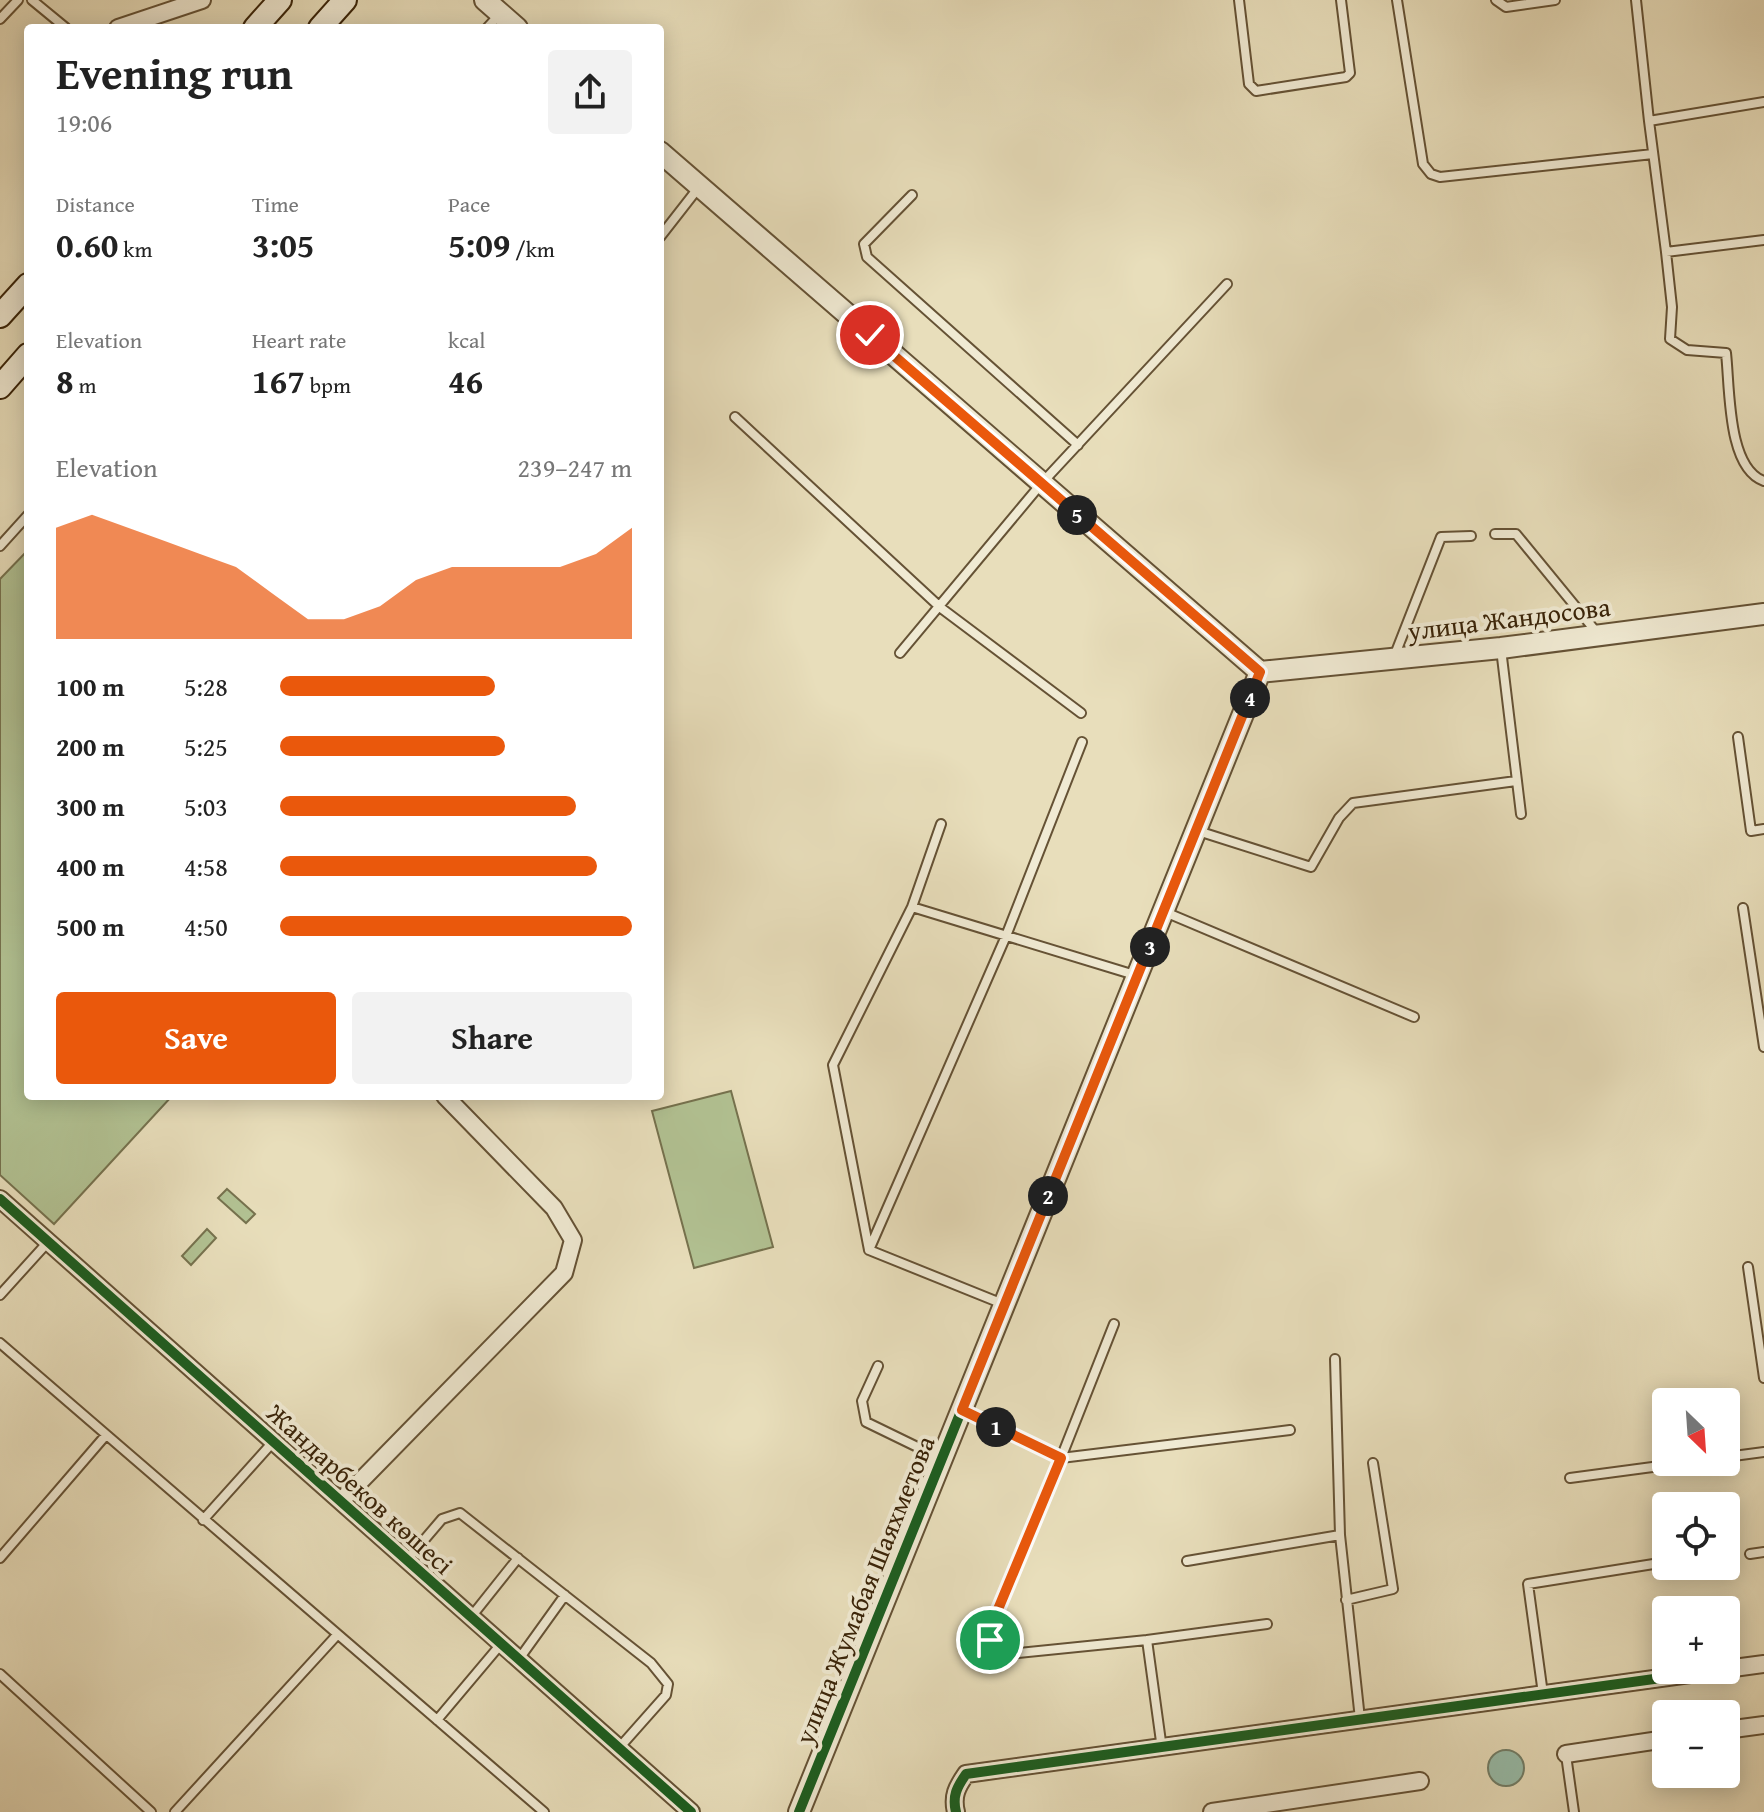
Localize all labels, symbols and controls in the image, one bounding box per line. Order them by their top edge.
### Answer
text: Evening run [56,41,293,105]
button: share [548,50,632,134]
text: 19:06 [56,103,112,142]
text: Distance [56,188,135,220]
text: Time [252,188,299,220]
text: Pace [448,188,490,220]
text: 0.60 [56,220,118,269]
text: 3:05 [252,220,314,269]
text: 5:09 [448,220,510,269]
text: km [118,233,152,265]
text: /km [510,233,555,265]
pin [836,301,904,369]
icon: check [848,313,892,357]
text: Elevation [56,324,142,356]
text: Heart rate [252,324,346,356]
text: kcal [448,324,486,356]
text: 8 [56,356,74,405]
text: 167 [252,356,305,405]
text: 46 [448,356,483,405]
text: m [74,369,96,401]
text: bpm [305,369,351,401]
text: Elevation [56,448,158,487]
text: 239–247 m [518,448,632,487]
pin: 5 [1057,495,1097,535]
text: 5 [1071,499,1083,531]
street label: улица Жандосова [1404,587,1613,650]
text: 100 m [56,667,124,706]
text: 5:28 [184,667,228,706]
pin: 4 [1230,678,1270,718]
text: 4 [1244,682,1256,714]
text: 200 m [56,727,124,766]
text: 5:25 [184,727,228,766]
text: 300 m [56,787,124,826]
text: 5:03 [184,787,228,826]
text: 400 m [56,847,124,886]
text: 4:58 [184,847,228,886]
text: 500 m [56,907,124,946]
text: 4:50 [184,907,228,946]
pin: 3 [1130,927,1170,967]
text: 3 [1144,931,1156,963]
button: Save [56,992,336,1084]
button: Share [352,992,632,1084]
pin: 2 [1028,1176,1068,1216]
text: 2 [1042,1180,1054,1212]
north arrow [1652,1388,1740,1476]
map controls [1652,1388,1740,1788]
street label: Жандарбеков көшесі [258,1393,462,1583]
pin: 1 [976,1407,1016,1447]
text: 1 [990,1411,1002,1443]
street label: улица Жумабая Шаяхметова [784,1429,945,1751]
button: locate [1652,1492,1740,1580]
button: + [1652,1596,1740,1684]
pin [956,1606,1024,1674]
icon: arrive [968,1618,1012,1662]
button: − [1652,1700,1740,1788]

